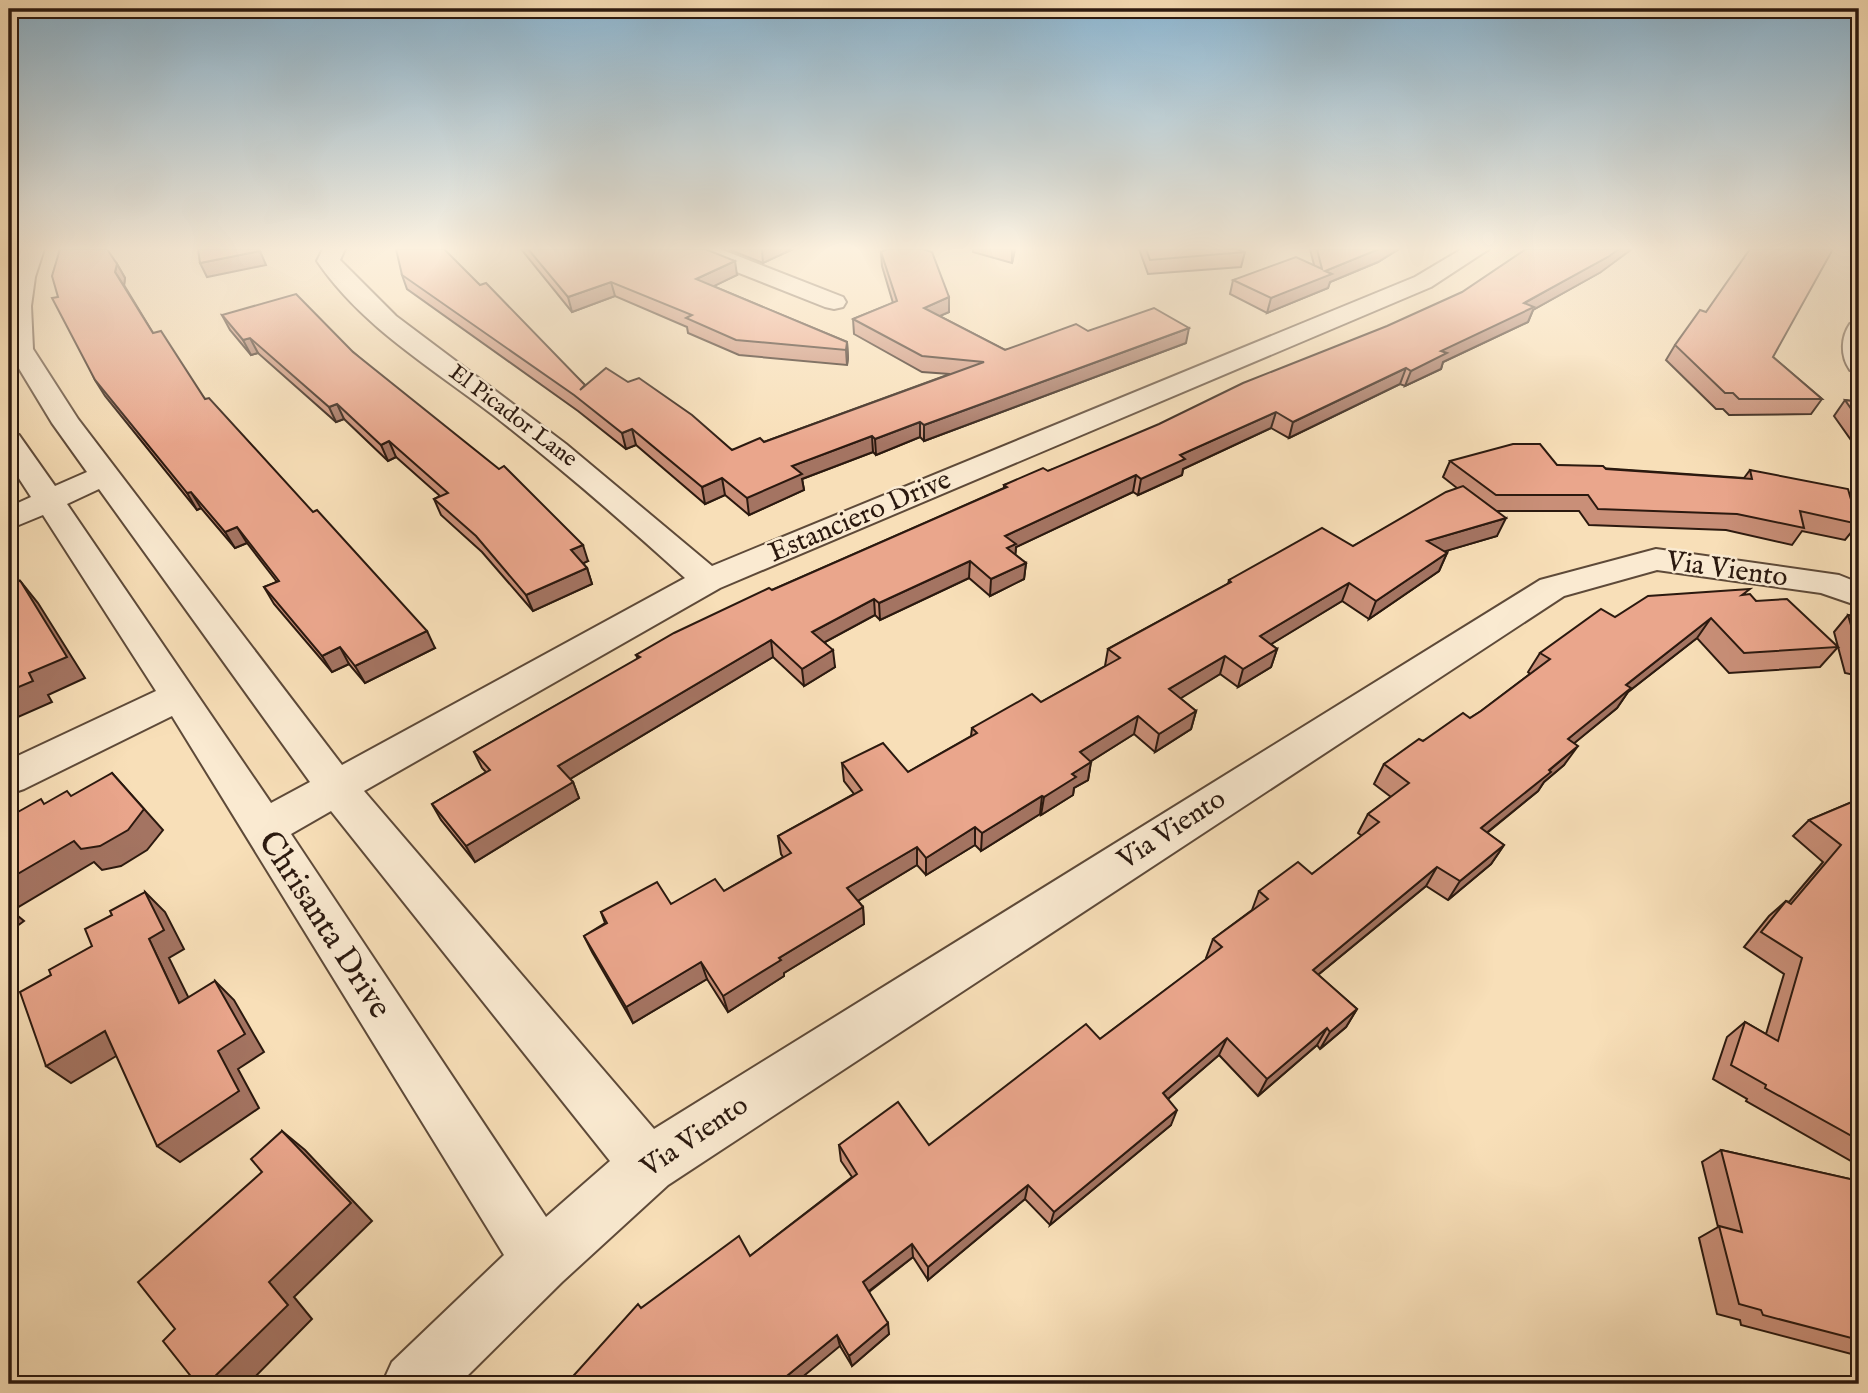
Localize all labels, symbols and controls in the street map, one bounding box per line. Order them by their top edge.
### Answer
street label: El Picador Lane [443,358,583,474]
street label: Estanciero Drive [763,463,957,571]
street label: Via Viento [1663,544,1790,596]
street label: Via Viento [1110,782,1233,878]
street label: Chrisanta Drive [248,823,400,1027]
street label: Via Viento [634,1088,755,1186]

